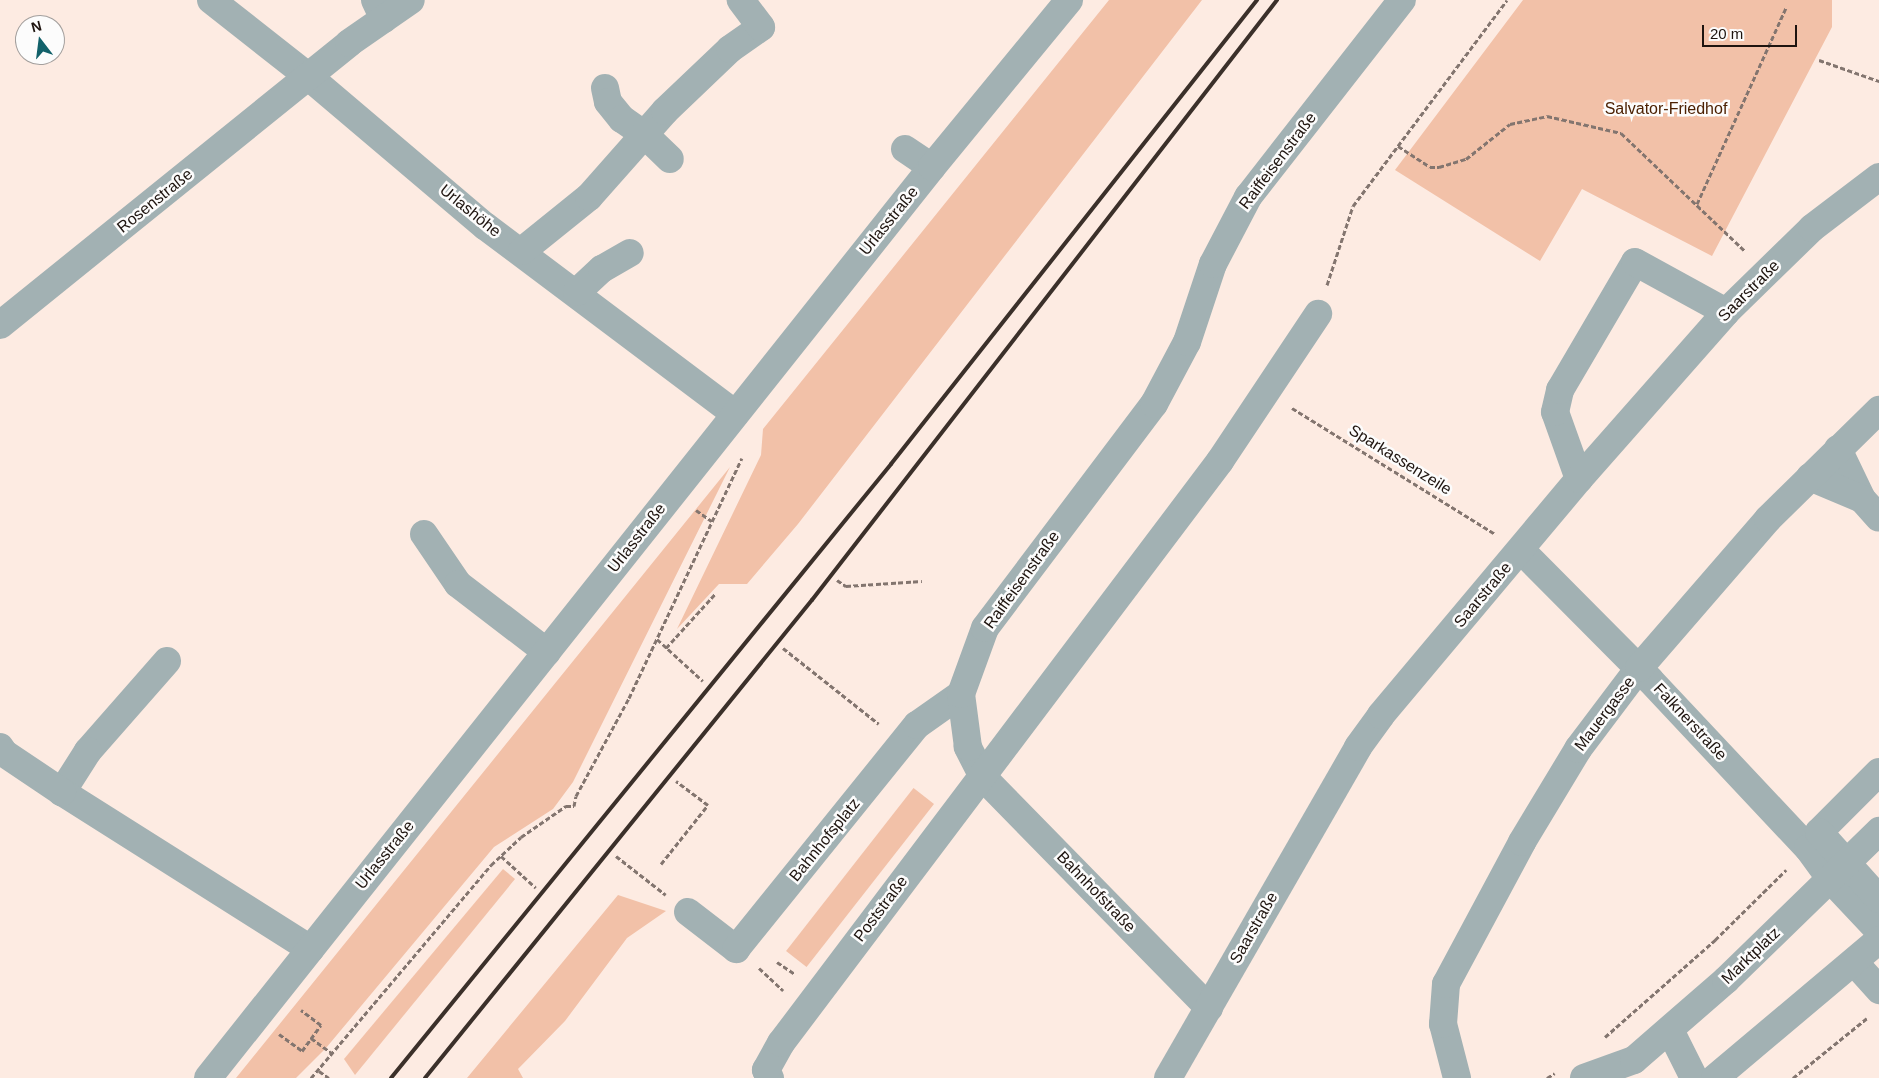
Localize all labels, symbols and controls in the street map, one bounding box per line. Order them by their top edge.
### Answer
north arrow [15,15,65,65]
scale bar [1704,15,1799,47]
text: N [29,17,43,36]
text: 20 m [1710,25,1743,42]
park label: Salvator-Friedhof [1605,99,1727,119]
street label: Raiffeisenstraße [1235,109,1321,213]
street label: Rosenstraße [113,165,197,237]
street label: Urlashöhe [436,181,504,241]
street label: Urlasstraße [856,183,922,259]
street label: Saarstraße [1714,256,1784,326]
street label: Sparkassenzeile [1345,421,1455,499]
street label: Urlasstraße [604,500,670,576]
street label: Raiffeisenstraße [980,527,1064,633]
street label: Saarstraße [1450,559,1516,631]
street label: Mauergasse [1571,673,1639,755]
street label: Falknerstraße [1649,679,1731,765]
street label: Bahnhofsplatz [786,795,864,885]
street label: Urlasstraße [352,817,418,893]
street label: Bahnhofstraße [1053,848,1139,936]
street label: Poststraße [850,872,912,946]
street label: Saarstraße [1226,889,1282,967]
street label: Marktplatz [1718,923,1784,989]

